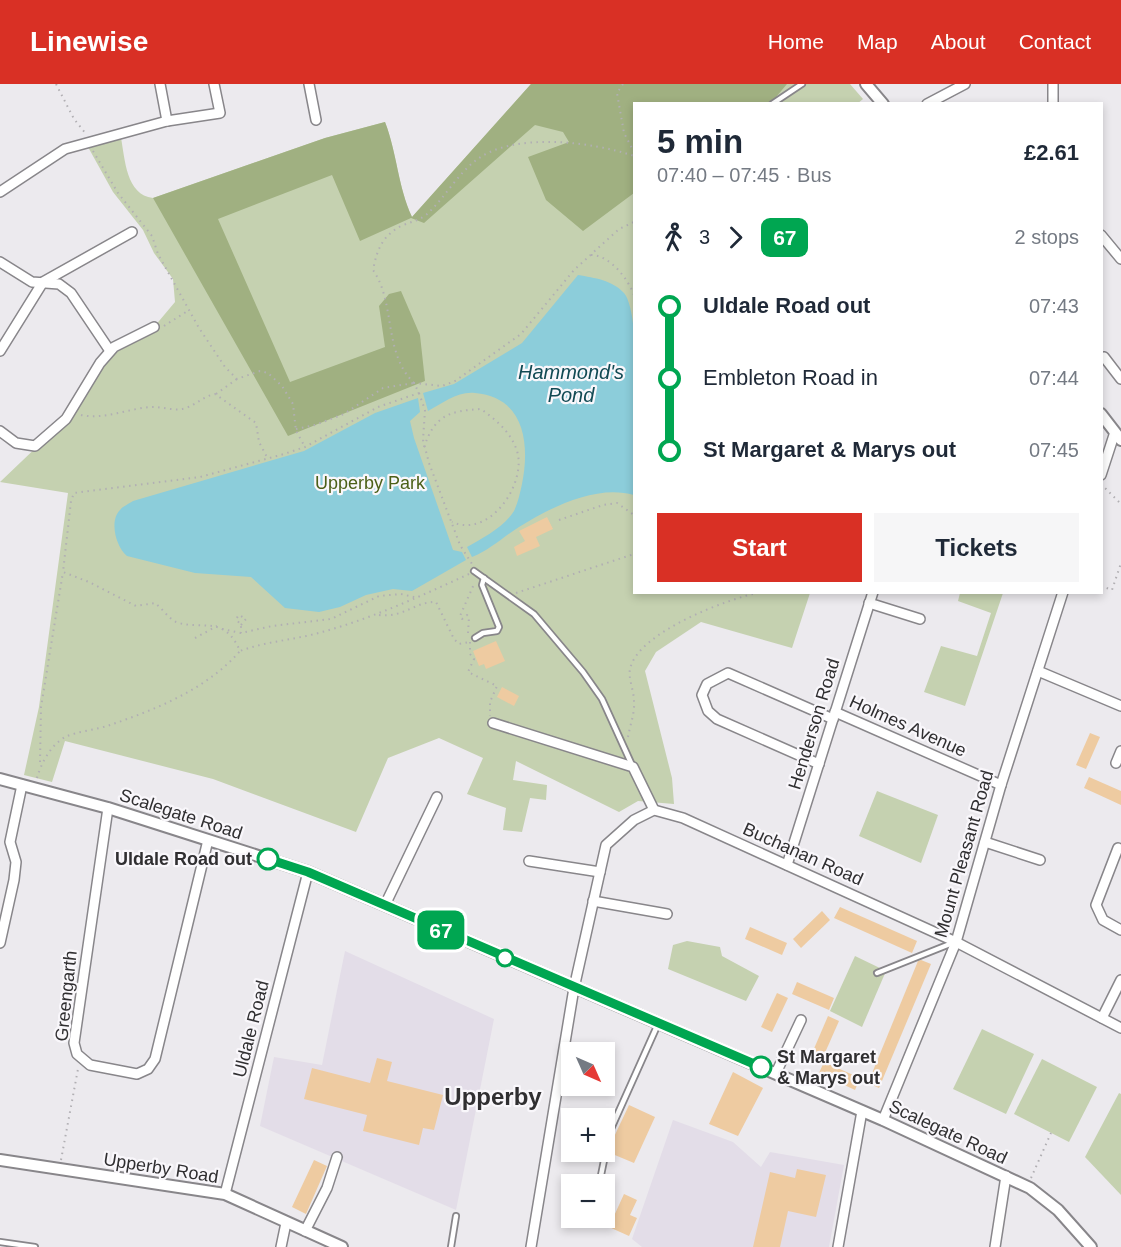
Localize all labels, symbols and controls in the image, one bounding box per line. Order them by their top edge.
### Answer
text: Linewise [30,26,148,57]
text: Home [768,30,824,53]
text: Map [857,30,898,53]
text: About [931,30,986,53]
text: Contact [1019,30,1091,53]
text: 5 min [657,123,743,160]
text: £2.61 [1024,140,1079,165]
text: 07:40 – 07:45 · Bus [657,164,832,186]
icon: walk [657,221,690,254]
icon: forward [719,221,752,254]
text: 3 [699,226,710,248]
text: 67 [773,226,796,249]
text: 2 stops [1015,226,1079,248]
text: Uldale Road out [703,293,870,318]
text: 07:43 [1029,295,1079,317]
water label: Hammond's Pond [518,361,624,406]
text: Embleton Road in [703,365,878,390]
text: 07:44 [1029,367,1079,389]
text: St Margaret & Marys out [703,437,956,462]
text: 07:45 [1029,439,1079,461]
park label: Upperby Park [315,473,426,493]
button: Start [657,513,862,582]
button: Tickets [874,513,1079,582]
street label: Henderson Road [785,656,843,792]
street label: Holmes Avenue [846,691,970,761]
street label: Mount Pleasant Road [931,768,997,940]
street label: Scalegate Road [117,785,245,843]
street label: Buchanan Road [740,819,866,889]
marker: Uldale Road out [257,848,279,870]
place label: Uldale Road out [115,849,252,869]
line badge: 67 [414,910,468,950]
text: 67 [429,919,453,942]
unlabelled marker [496,949,514,967]
street label: Greengarth [51,950,81,1042]
street label: Uldale Road [229,979,273,1079]
north arrow [561,1042,615,1096]
map controls [561,1042,615,1228]
place label: St Margaret & Marys out [777,1047,880,1088]
marker: St Margaret & Marys out [750,1056,772,1078]
district label: Upperby [444,1083,542,1110]
street label: Scalegate Road [886,1096,1010,1168]
button: + [561,1108,615,1162]
street label: Upperby Road [102,1149,220,1187]
button: − [561,1174,615,1228]

